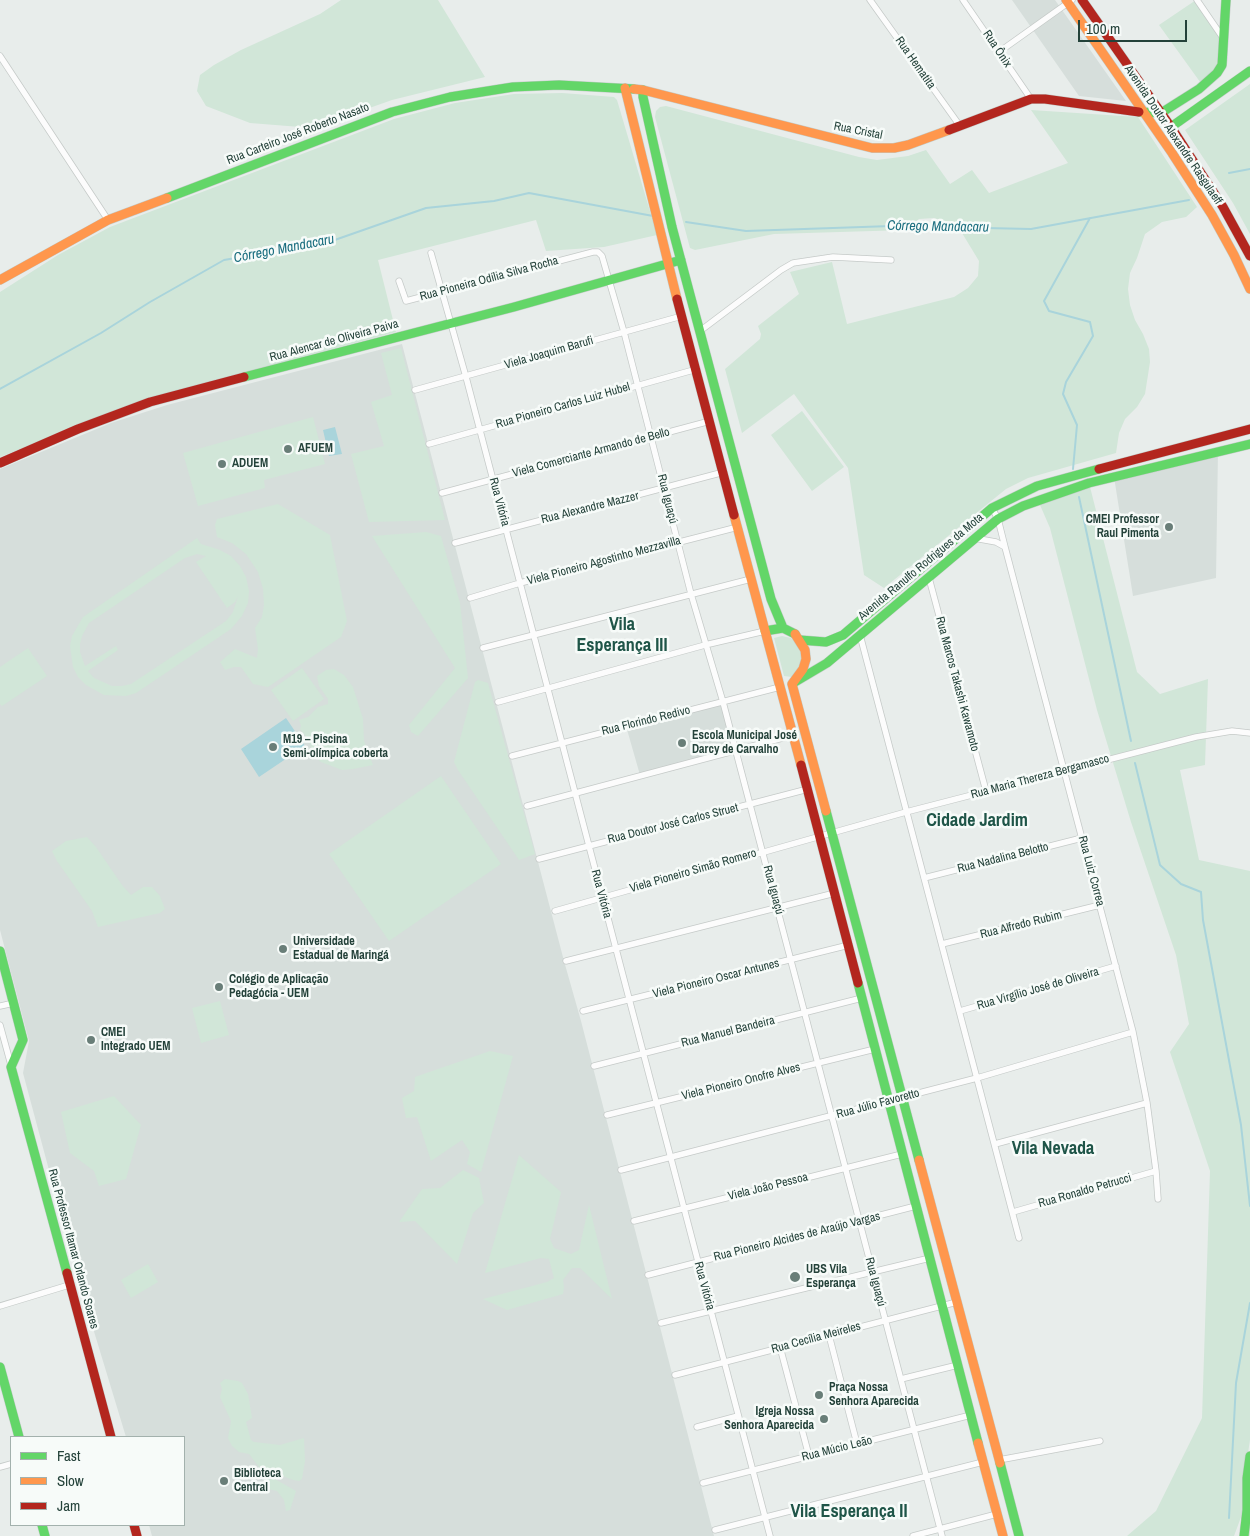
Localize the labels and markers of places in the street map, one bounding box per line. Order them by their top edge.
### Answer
place label: AFUEM [298,442,333,456]
marker: AFUEM [282,443,294,455]
place label: ADUEM [232,457,268,471]
marker: ADUEM [216,458,228,470]
place label: CMEI Professor Raul Pimenta [1086,513,1159,541]
marker: CMEI Professor Raul Pimenta [1163,521,1175,533]
place label: Escola Municipal José Darcy de Carvalho [692,729,797,757]
place label: M19 – Piscina Semi-olímpica coberta [283,733,388,761]
marker: Escola Municipal José Darcy de Carvalho [676,737,688,749]
marker: M19 – Piscina Semi-olímpica coberta [267,741,279,753]
place label: Universidade Estadual de Maringá [293,935,389,963]
marker: Universidade Estadual de Maringá [277,943,289,955]
place label: Colégio de Aplicação Pedagócia - UEM [229,973,329,1001]
marker: Colégio de Aplicação Pedagócia - UEM [213,981,225,993]
place label: CMEI Integrado UEM [101,1026,170,1054]
marker: CMEI Integrado UEM [85,1034,97,1046]
place label: UBS Vila Esperança [806,1263,856,1291]
marker: UBS Vila Esperança [788,1270,802,1284]
place label: Praça Nossa Senhora Aparecida [829,1381,919,1409]
marker: Praça Nossa Senhora Aparecida [813,1389,825,1401]
place label: Igreja Nossa Senhora Aparecida [724,1405,814,1433]
marker: Igreja Nossa Senhora Aparecida [818,1413,830,1425]
place label: Biblioteca Central [234,1467,281,1495]
marker: Biblioteca Central [218,1475,230,1487]

